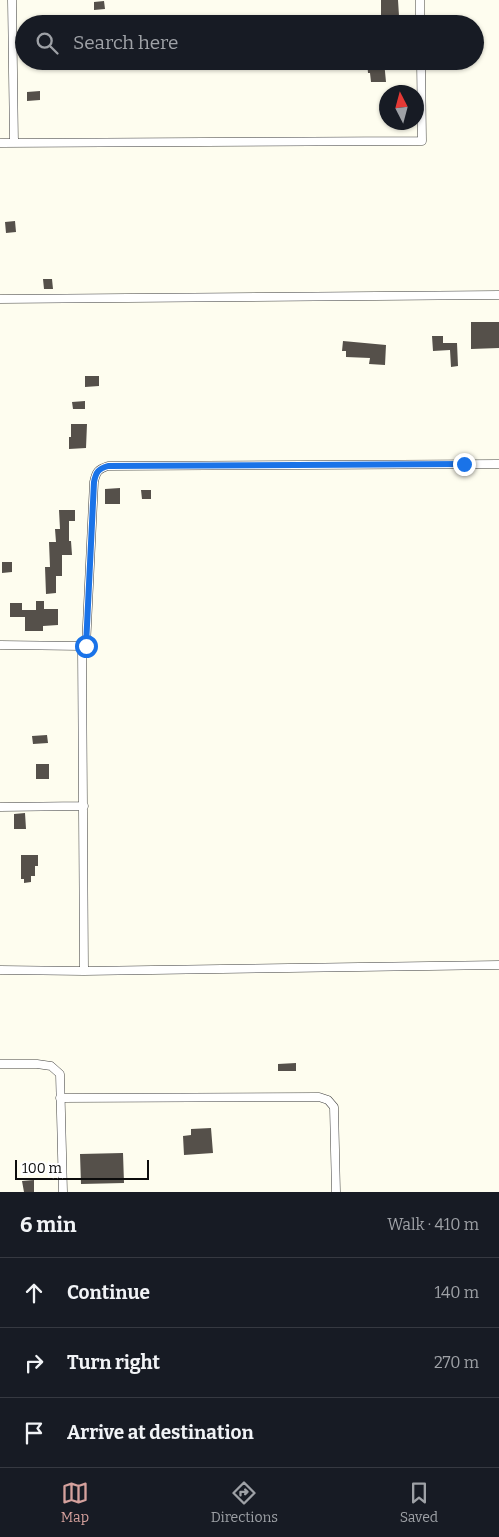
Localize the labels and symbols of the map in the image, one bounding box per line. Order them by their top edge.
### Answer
north arrow [379,85,424,130]
route end [453,453,476,476]
route start [75,635,98,658]
scale bar [15,1157,149,1180]

